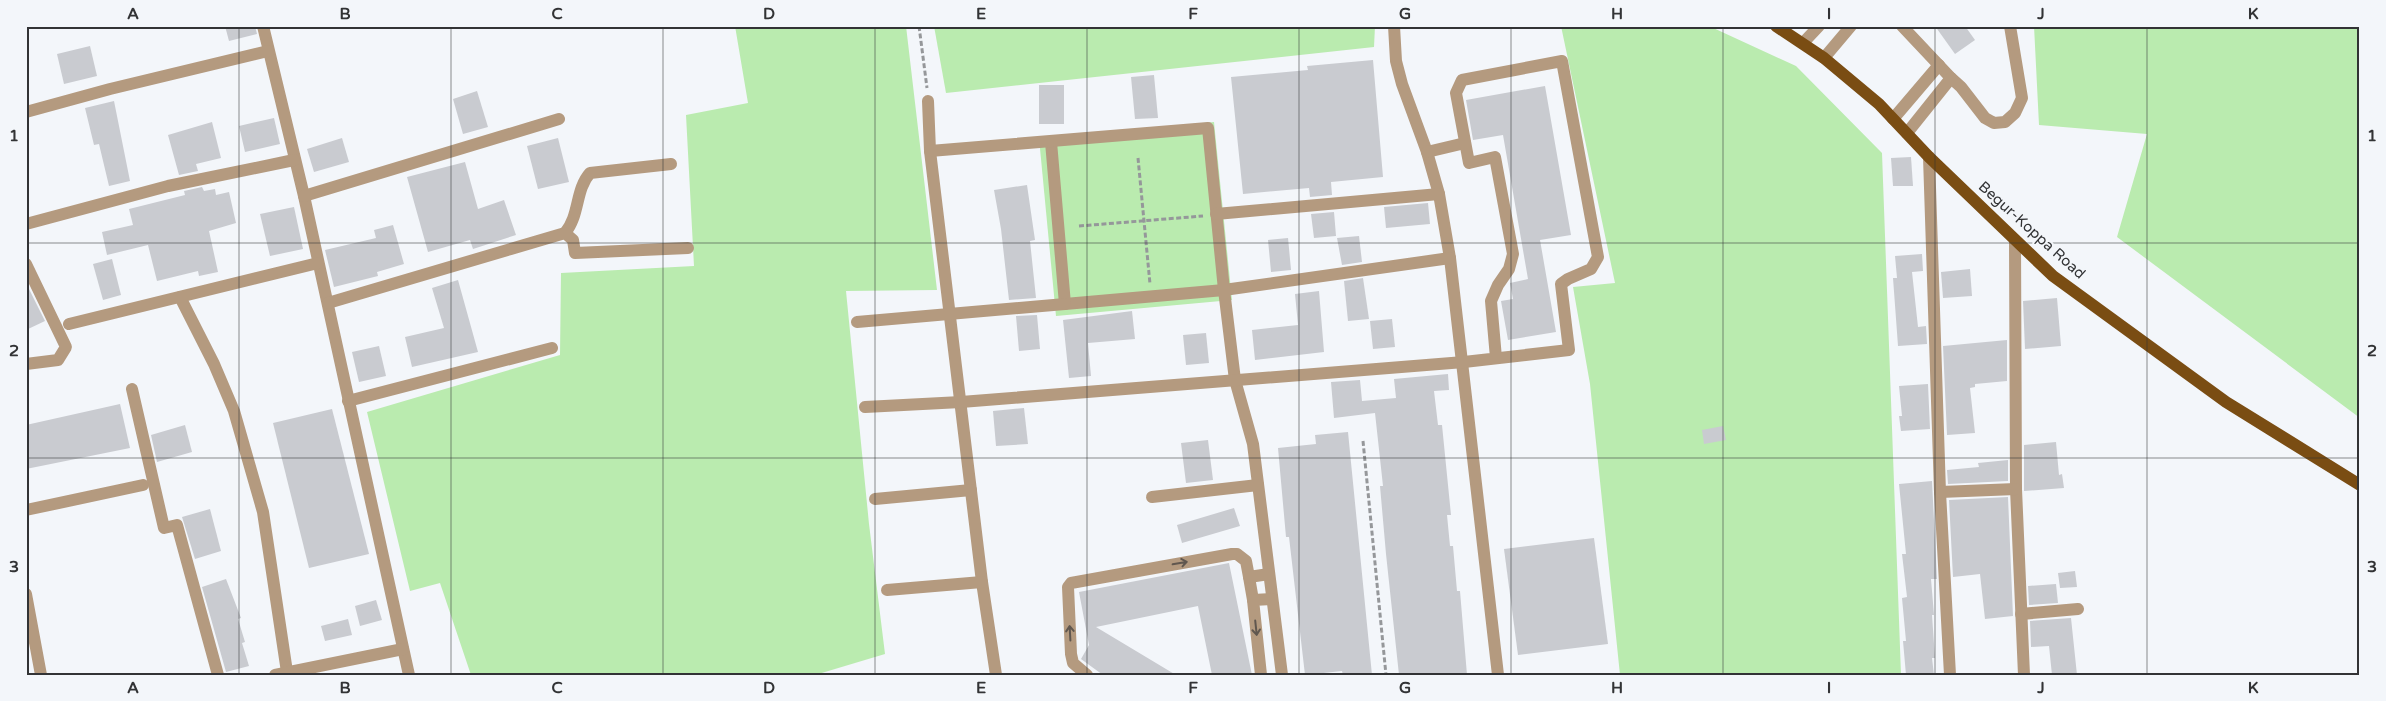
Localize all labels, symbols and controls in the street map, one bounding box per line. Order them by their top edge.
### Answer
text: A [127,4,139,24]
text: B [339,4,351,24]
text: C [551,4,563,24]
text: D [763,4,775,24]
text: E [976,4,986,24]
text: F [1188,4,1198,24]
text: G [1399,4,1411,24]
text: H [1611,4,1623,24]
text: I [1827,4,1831,24]
text: J [2036,4,2045,24]
text: K [2248,4,2259,24]
text: 1 [9,126,19,146]
text: 1 [2367,126,2377,146]
street label: Begur-Koppa Road [1975,177,2089,283]
text: 2 [9,341,19,361]
text: 2 [2367,341,2377,361]
text: 3 [9,557,19,577]
one-way arrow [1172,557,1188,567]
text: 3 [2367,557,2377,577]
one-way arrow [1251,620,1261,636]
one-way arrow [1066,625,1075,641]
text: A [127,678,139,698]
text: B [339,678,351,698]
text: C [551,678,563,698]
text: D [763,678,775,698]
text: E [976,678,986,698]
text: F [1188,678,1198,698]
text: G [1399,678,1411,698]
text: H [1611,678,1623,698]
text: I [1827,678,1831,698]
text: J [2036,678,2045,698]
text: K [2248,678,2259,698]

